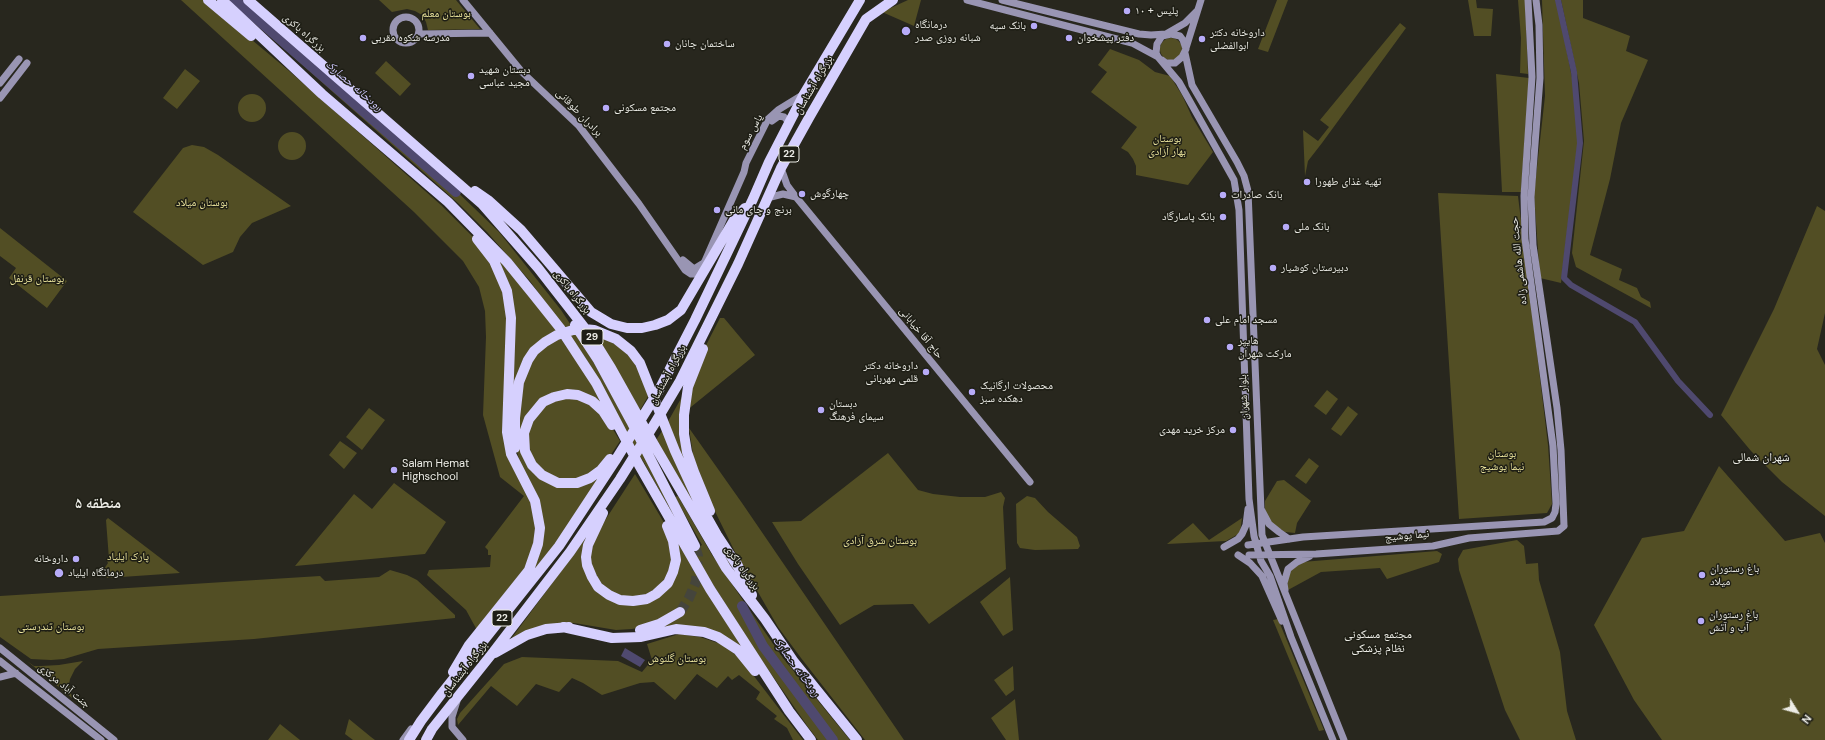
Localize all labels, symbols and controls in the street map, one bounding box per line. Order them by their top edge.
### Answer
place label: پلیس + ۱۰ [1135,4,1178,18]
marker: پلیس + ۱۰ [1122,6,1132,16]
park label: بوستان معلم [421,7,471,21]
street label: بزرگراه باکری [280,11,328,55]
place label: درمانگاه شبانه روزی صدر [915,18,981,44]
place label: بانک سپه [990,19,1026,33]
marker: بانک سپه [1029,21,1039,31]
marker: درمانگاه شبانه روزی صدر [900,25,912,37]
place label: داروخانه دکتر ابوالفضلی [1210,26,1265,52]
place label: مدرسه شکوه مقربی [371,31,450,45]
place label: دفتر پیشخوان [1077,31,1134,45]
marker: مدرسه شکوه مقربی [358,33,368,43]
marker: دفتر پیشخوان [1064,33,1074,43]
marker: داروخانه دکتر ابوالفضلی [1197,34,1207,44]
place label: ساختمان جانان [675,37,735,51]
marker: ساختمان جانان [662,39,672,49]
street label: بزرگراه آبشناسان [792,53,836,117]
water label: رودخانه حصارک [322,57,386,115]
place label: دبستان شهید مجید عباسی [479,63,531,89]
marker: دبستان شهید مجید عباسی [466,71,476,81]
street label: برادران طوقانی [553,86,605,140]
place label: مجتمع مسکونی [614,101,676,115]
marker: مجتمع مسکونی [601,103,611,113]
street label: یاس سوم [736,112,766,152]
park label: بوستان بهار آزادی [1148,132,1186,158]
road number: 22 [779,146,799,162]
place label: تهیه غذای طهورا [1315,175,1381,189]
marker: تهیه غذای طهورا [1302,177,1312,187]
place label: چهارگوش [810,187,849,201]
place label: بانک صادرات [1231,188,1283,202]
marker: چهارگوش [797,189,807,199]
marker: بانک صادرات [1218,190,1228,200]
park label: بوستان میلاد [176,196,228,210]
place label: برنج و چای مانی [725,203,792,217]
marker: برنج و چای مانی [712,205,722,215]
place label: بانک پاسارگاد [1162,210,1215,224]
marker: بانک پاسارگاد [1218,212,1228,222]
street label: حجت الله هاشمی زاده [1508,216,1530,306]
place label: بانک ملی [1294,220,1330,234]
marker: بانک ملی [1281,222,1291,232]
place label: دبیرستان کوشیار [1281,261,1348,275]
marker: دبیرستان کوشیار [1268,263,1278,273]
street label: بزرگراه باکری [551,267,593,317]
park label: بوستان قرنفل [10,272,64,286]
street label: حاج آقا خیابانی [896,304,946,362]
place label: مسجد امام علی [1215,313,1277,327]
marker: مسجد امام علی [1202,315,1212,325]
road number: 29 [581,329,603,345]
place label: هایپر مارکت شهران [1238,334,1291,360]
marker: هایپر مارکت شهران [1225,342,1235,352]
street label: بزرگراه آبشناسان [647,343,689,407]
place label: داروخانه دکتر قلمی مهربانی [863,359,918,385]
marker: داروخانه دکتر قلمی مهربانی [921,367,931,377]
street label: بلوار شهران [1237,374,1251,420]
place label: محصولات ارگانیک دهکده سبز [980,379,1053,405]
marker: محصولات ارگانیک دهکده سبز [967,387,977,397]
place label: دبستان سیمای فرهنگ [829,397,884,423]
marker: دبستان سیمای فرهنگ [816,405,826,415]
place label: مرکز خرید مهدی [1159,423,1225,437]
marker: مرکز خرید مهدی [1228,425,1238,435]
park label: بوستان نیما یوشیج [1480,447,1524,473]
district label: شهران شمالی [1732,451,1790,465]
place label: Salam Hemat Highschool [402,457,469,483]
marker: Salam Hemat Highschool [389,465,399,475]
district label: منطقه ۵ [75,495,121,513]
street label: نیما یوشیج [1384,527,1430,545]
park label: بوستان شرق آزادی [843,534,917,548]
street label: بزرگراه باکری [722,543,762,593]
park label: پارک ایلیاد [107,550,149,564]
place label: داروخانه [34,552,68,566]
marker: داروخانه [71,554,81,564]
place label: باغ رستوران میلاد [1710,562,1759,588]
place label: درمانگاه ایلیاد [68,566,123,580]
marker: درمانگاه ایلیاد [53,567,65,579]
marker: باغ رستوران میلاد [1697,570,1707,580]
place label: باغ رستوران آب و آتش [1709,608,1758,634]
road number: 22 [492,610,512,626]
marker: باغ رستوران آب و آتش [1696,616,1706,626]
park label: بوستان تندرستی [18,620,84,634]
district label: مجتمع مسکونی نظام پزشکی [1344,628,1412,656]
water label: رودخانه حصارک [769,634,823,700]
street label: بزرگراه آبشناسان [439,639,491,699]
park label: بوستان گلنوش [648,652,706,666]
street label: جنت آباد مرکزی [35,661,93,711]
north arrow [1777,692,1817,732]
text: N [1799,712,1815,727]

